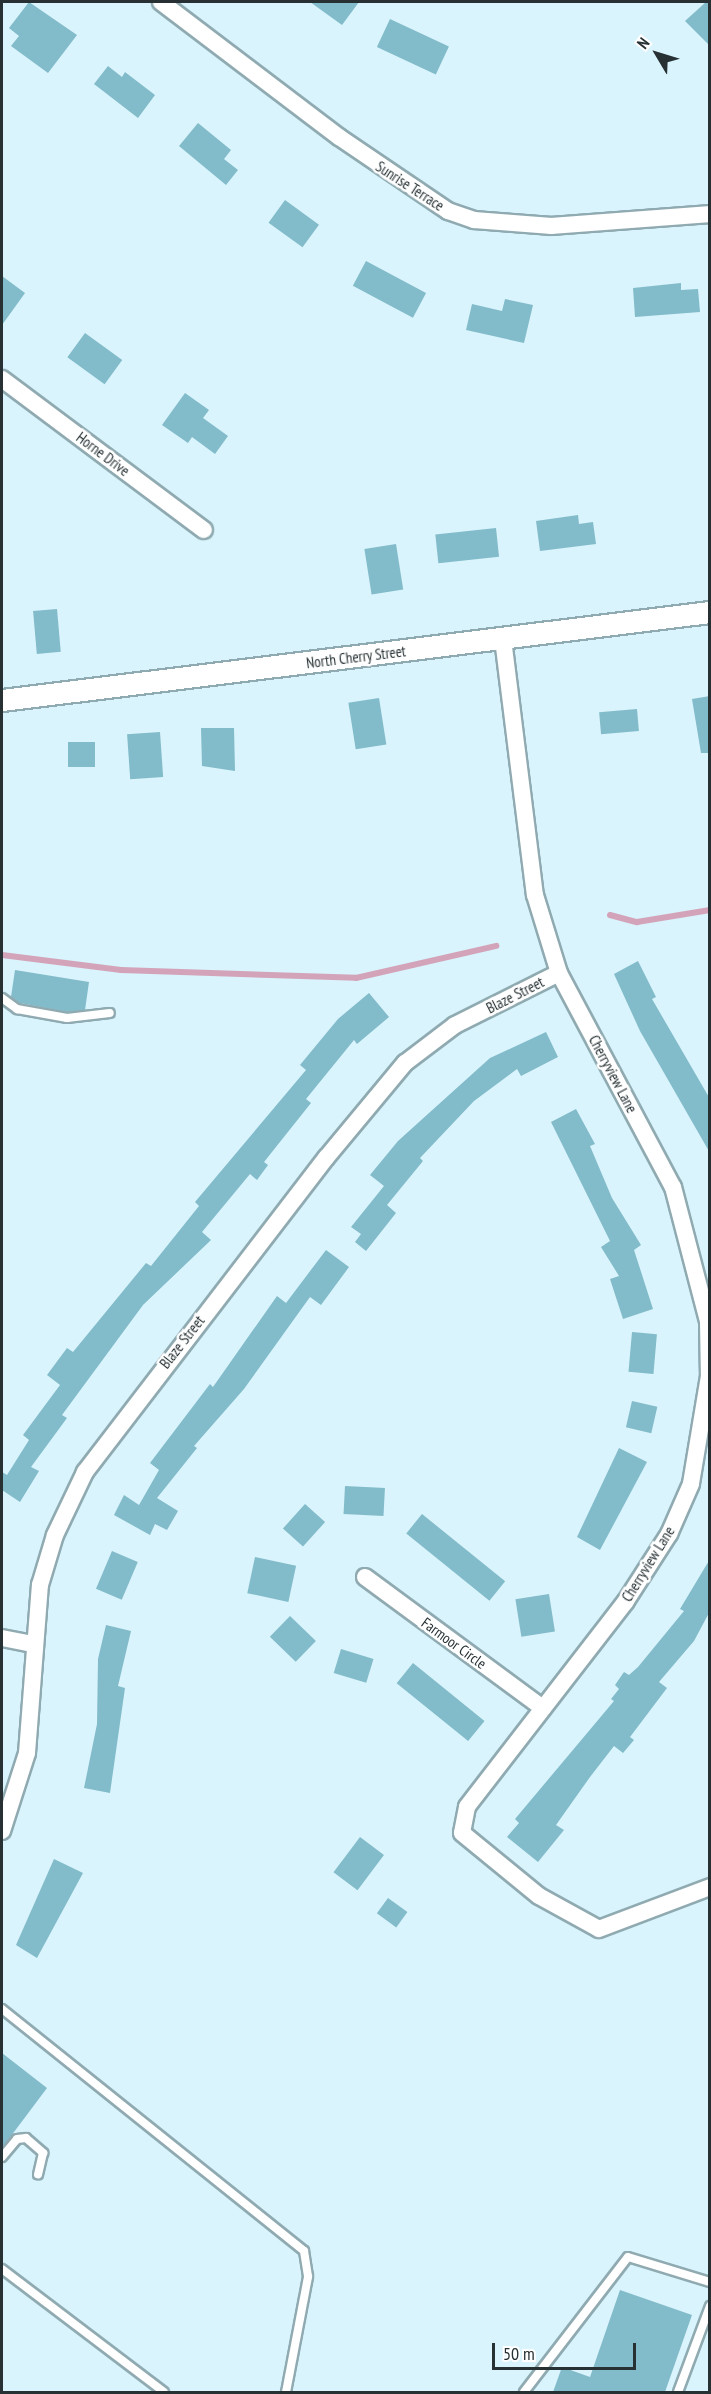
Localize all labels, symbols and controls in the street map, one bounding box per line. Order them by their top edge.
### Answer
north arrow [627,24,687,84]
text: N [632,33,653,52]
street label: Sunrise Terrace [372,157,448,215]
street label: Horne Drive [73,428,133,480]
street label: North Cherry Street [305,642,407,672]
street label: Blaze Street [483,973,547,1017]
street label: Cherryview Lane [585,1032,641,1116]
street label: Blaze Street [156,1312,208,1372]
street label: Cherryview Lane [618,1523,678,1605]
street label: Farmoor Circle [418,1614,490,1672]
scale bar [495,2331,639,2369]
text: 50 m [503,2342,535,2365]

